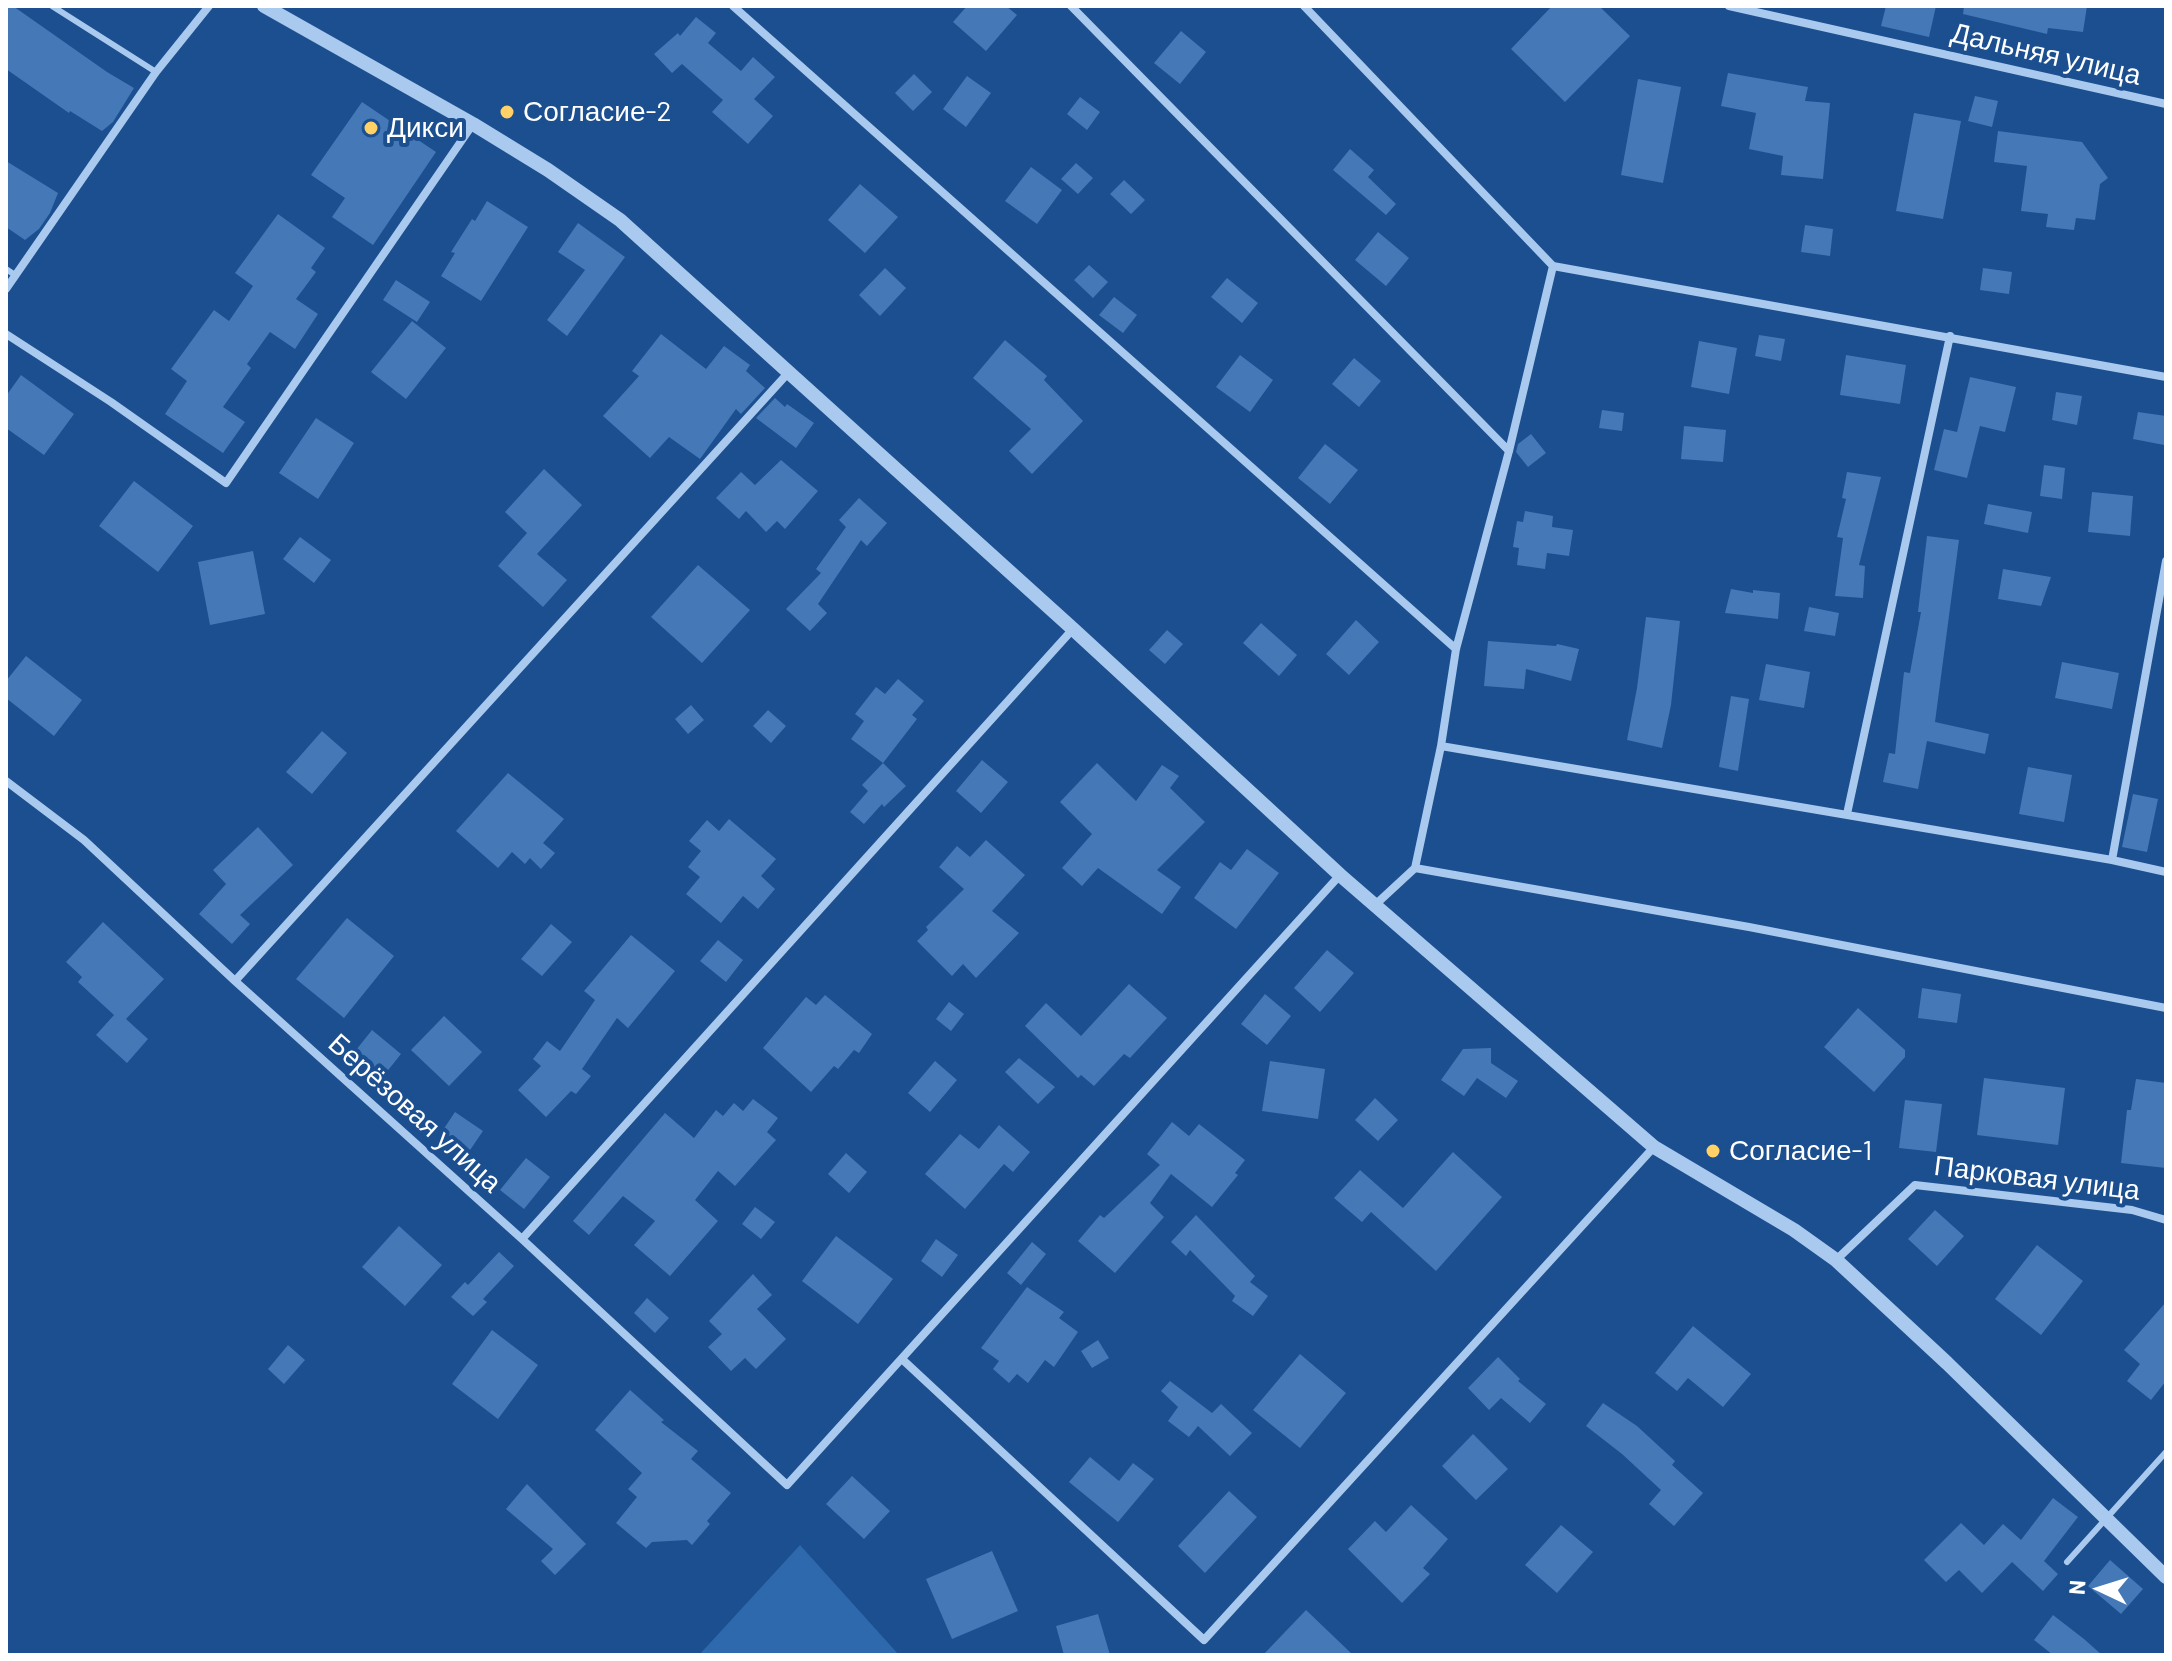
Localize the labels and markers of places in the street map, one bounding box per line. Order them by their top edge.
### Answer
place label: Согласие-2 [523,95,672,129]
marker: Согласие-2 [498,103,516,121]
place label: Дикси [387,111,464,145]
marker: Дикси [362,119,380,137]
place label: Согласие-1 [1729,1134,1872,1168]
marker: Согласие-1 [1704,1142,1722,1160]

